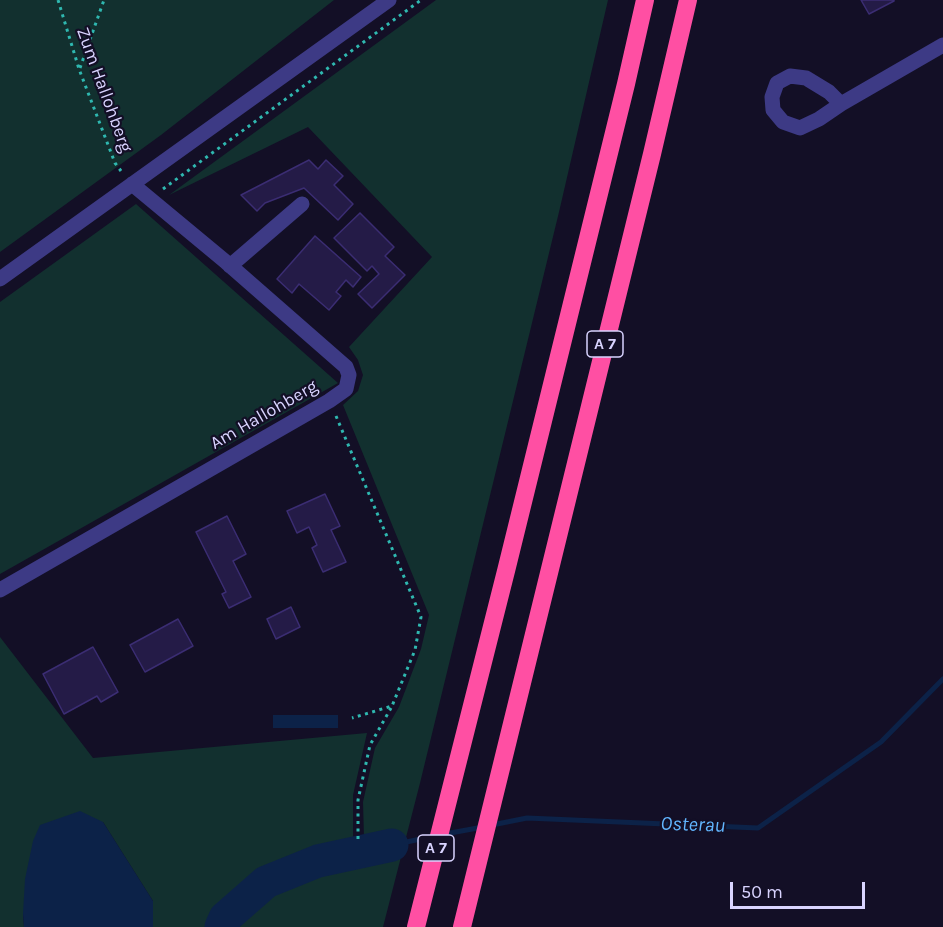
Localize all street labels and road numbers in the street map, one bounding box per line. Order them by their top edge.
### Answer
street label: Zum Hallohberg [71,24,137,156]
road number: A 7 [587,331,623,357]
street label: Am Hallohberg [206,376,322,454]
road number: A 7 [418,835,454,861]

